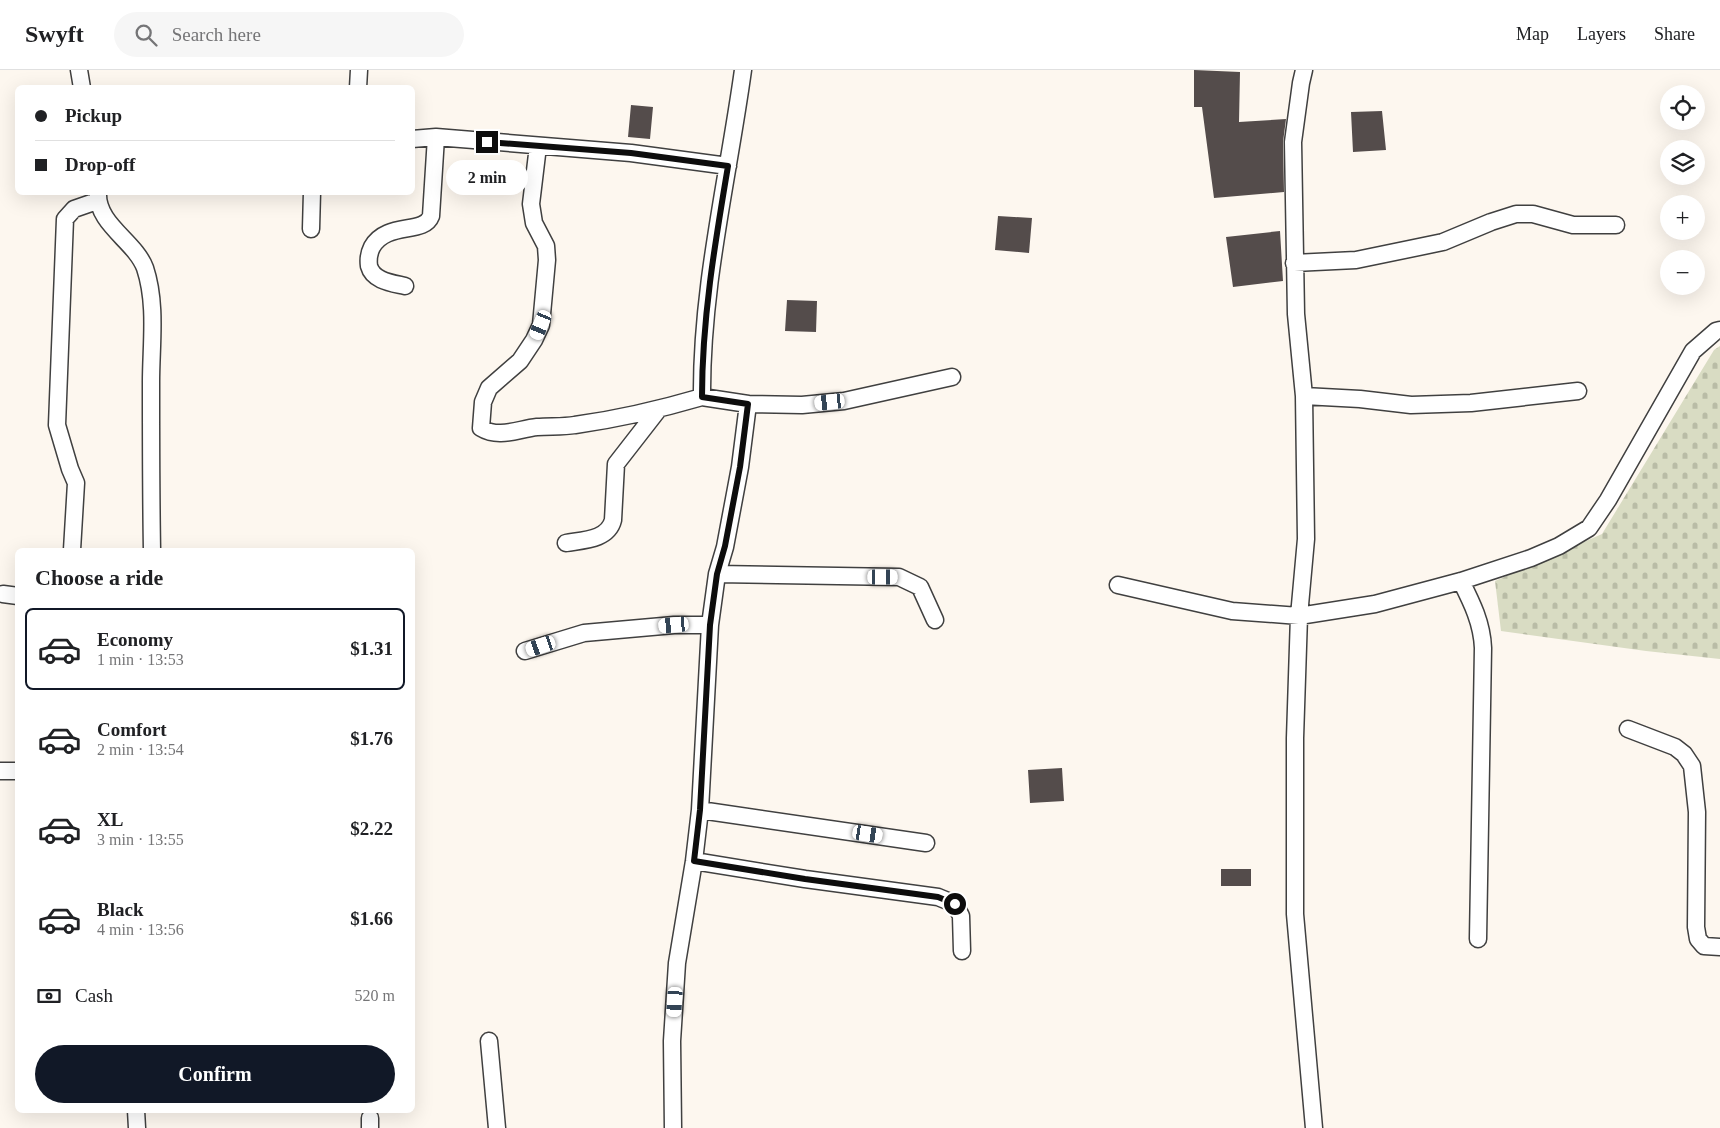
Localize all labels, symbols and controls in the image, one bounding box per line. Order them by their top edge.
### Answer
search box [114,12,464,57]
text: Swyft [25,21,84,47]
icon: search [132,21,160,49]
text: Search here [172,24,261,45]
text: Map [1516,24,1549,44]
text: Layers [1577,24,1626,44]
text: Share [1654,24,1695,44]
map controls [1660,85,1705,295]
button: locate [1660,85,1705,130]
text: Pickup [65,105,122,126]
route end [476,131,498,153]
button: layers [1660,140,1705,185]
text: Drop-off [65,154,135,175]
callout: 2 min [446,160,528,194]
text: 2 min [468,169,506,186]
button: + [1660,195,1705,240]
button: − [1660,250,1705,295]
car [528,308,553,342]
car [814,393,845,411]
text: Choose a ride [35,565,163,590]
car [868,570,898,585]
car [658,616,689,634]
icon: car [37,627,82,672]
text: Economy [97,629,173,650]
car [524,634,557,658]
text: $1.31 [350,638,393,659]
text: 1 min · 13:53 [97,651,184,668]
icon: car [37,717,82,762]
text: Comfort [97,719,167,740]
text: $1.76 [350,728,393,749]
text: 2 min · 13:54 [97,741,184,758]
icon: car [37,807,82,852]
text: XL [97,809,123,830]
text: $2.22 [350,818,393,839]
car [852,824,883,844]
text: 3 min · 13:55 [97,831,184,848]
route start [944,893,966,915]
icon: car [37,897,82,942]
text: Black [97,899,143,920]
text: $1.66 [350,908,393,929]
text: 4 min · 13:56 [97,921,184,938]
icon: cash [35,982,63,1010]
text: Cash [75,985,113,1006]
text: 520 m [355,987,395,1004]
car [666,987,683,1017]
button: Confirm [35,1045,395,1103]

